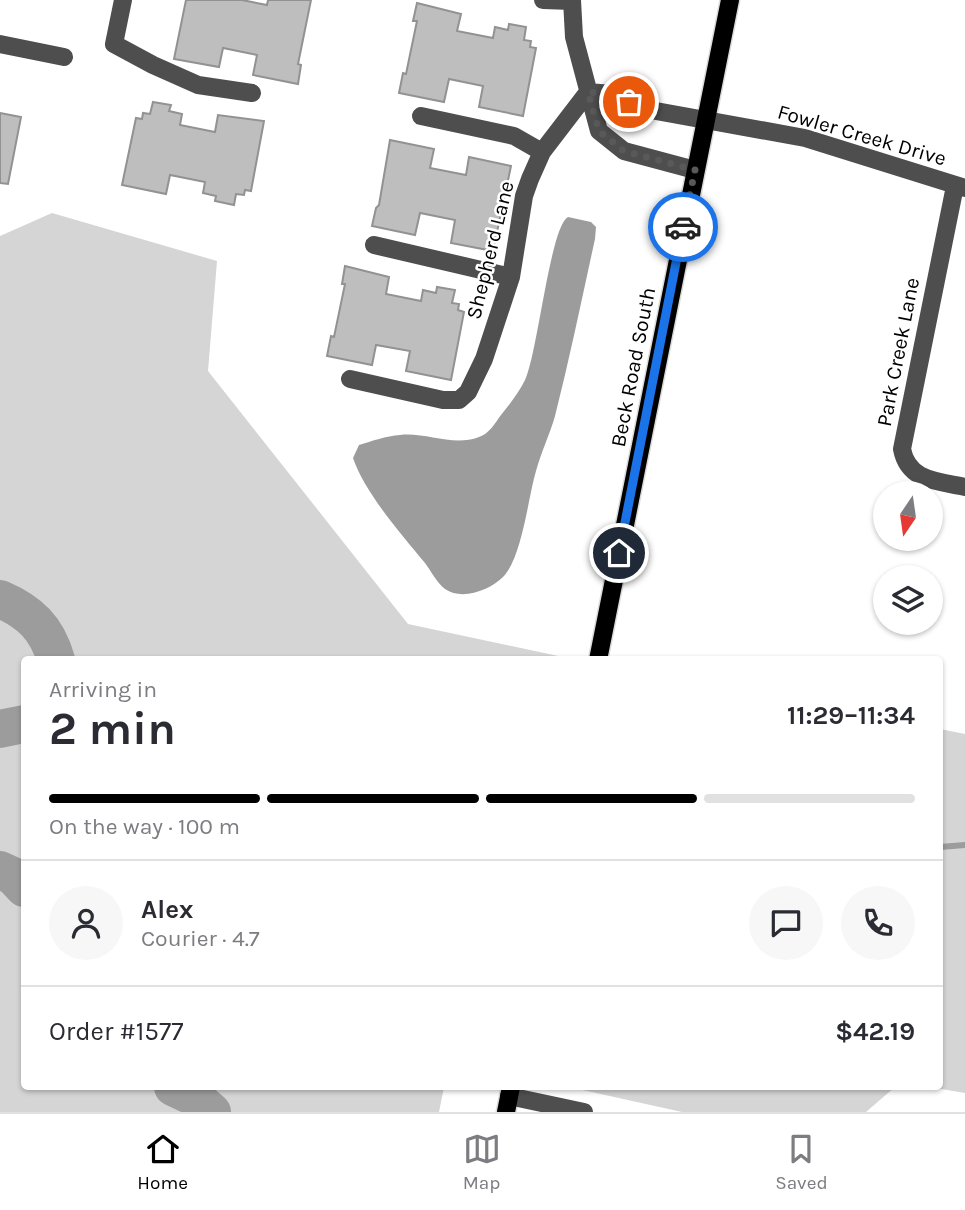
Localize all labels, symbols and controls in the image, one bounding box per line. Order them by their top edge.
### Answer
pin [599,72,659,132]
icon: bag [610,83,648,121]
street label: Fowler Creek Drive [775,99,949,171]
street label: Shepherd Lane [461,178,519,322]
courier [648,192,718,262]
icon: car [664,208,702,246]
street label: Park Creek Lane [872,275,924,429]
street label: Beck Road South [606,285,660,449]
north arrow [873,481,943,551]
map controls [873,481,943,635]
pin [589,523,649,583]
icon: home [600,534,638,572]
button: layers [873,565,943,635]
text: Arriving in [49,676,157,703]
text: 11:29–11:34 [787,700,915,731]
text: 2 min [49,702,176,756]
text: On the way · 100 m [49,813,240,840]
button: person [49,886,123,960]
button: chat [749,886,823,960]
button: phone [841,886,915,960]
text: Alex [141,894,193,925]
text: Courier · 4.7 [141,925,260,952]
text: Order #1577 [49,1016,183,1047]
text: $42.19 [835,1016,915,1047]
tab: Home [137,1130,188,1194]
tab: Map [463,1130,501,1194]
tab: Saved [775,1130,828,1194]

